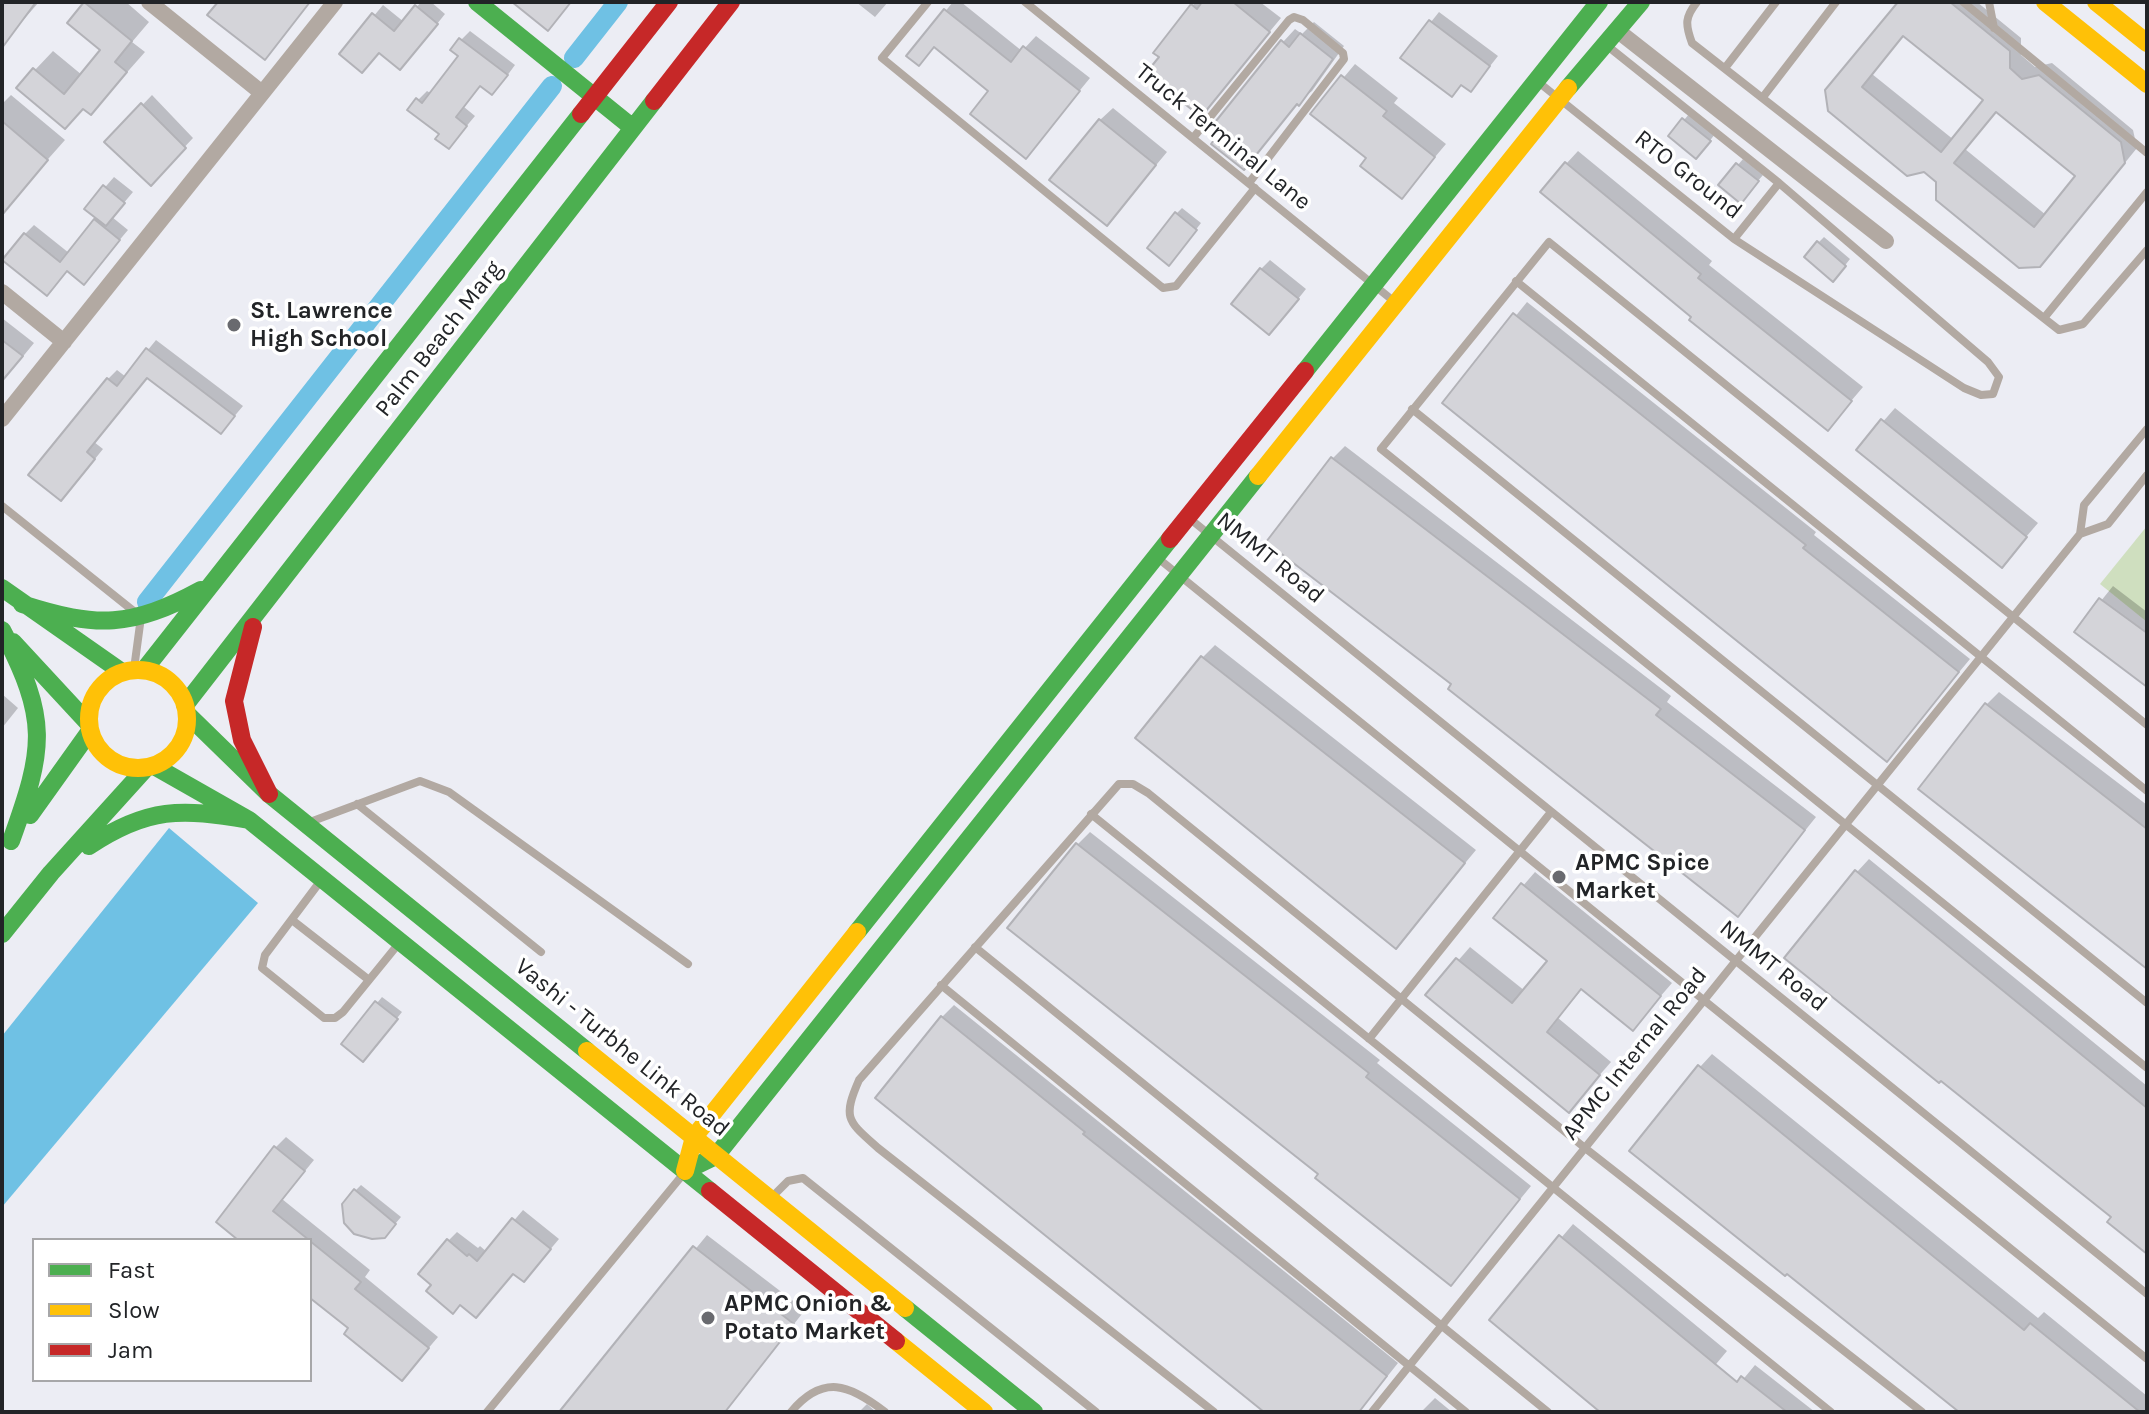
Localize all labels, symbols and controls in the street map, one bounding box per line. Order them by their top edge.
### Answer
street label: Truck Terminal Lane [1130,57,1316,217]
street label: RTO Ground [1629,124,1747,226]
street label: Palm Beach Marg [369,255,509,423]
place label: St. Lawrence High School [250,297,393,353]
marker: St. Lawrence High School [225,316,243,334]
street label: NMMT Road [1210,506,1330,610]
place label: APMC Spice Market [1575,849,1709,905]
marker: APMC Spice Market [1550,868,1568,886]
street label: NMMT Road [1713,914,1833,1018]
street label: Vashi - Turbhe Link Road [509,953,735,1143]
street label: APMC Internal Road [1556,962,1714,1146]
legend [32,1238,312,1382]
text: Fast [108,1256,155,1284]
place label: APMC Onion & Potato Market [724,1290,892,1346]
text: Slow [108,1296,160,1324]
marker: APMC Onion & Potato Market [699,1309,717,1327]
text: Jam [108,1336,153,1364]

